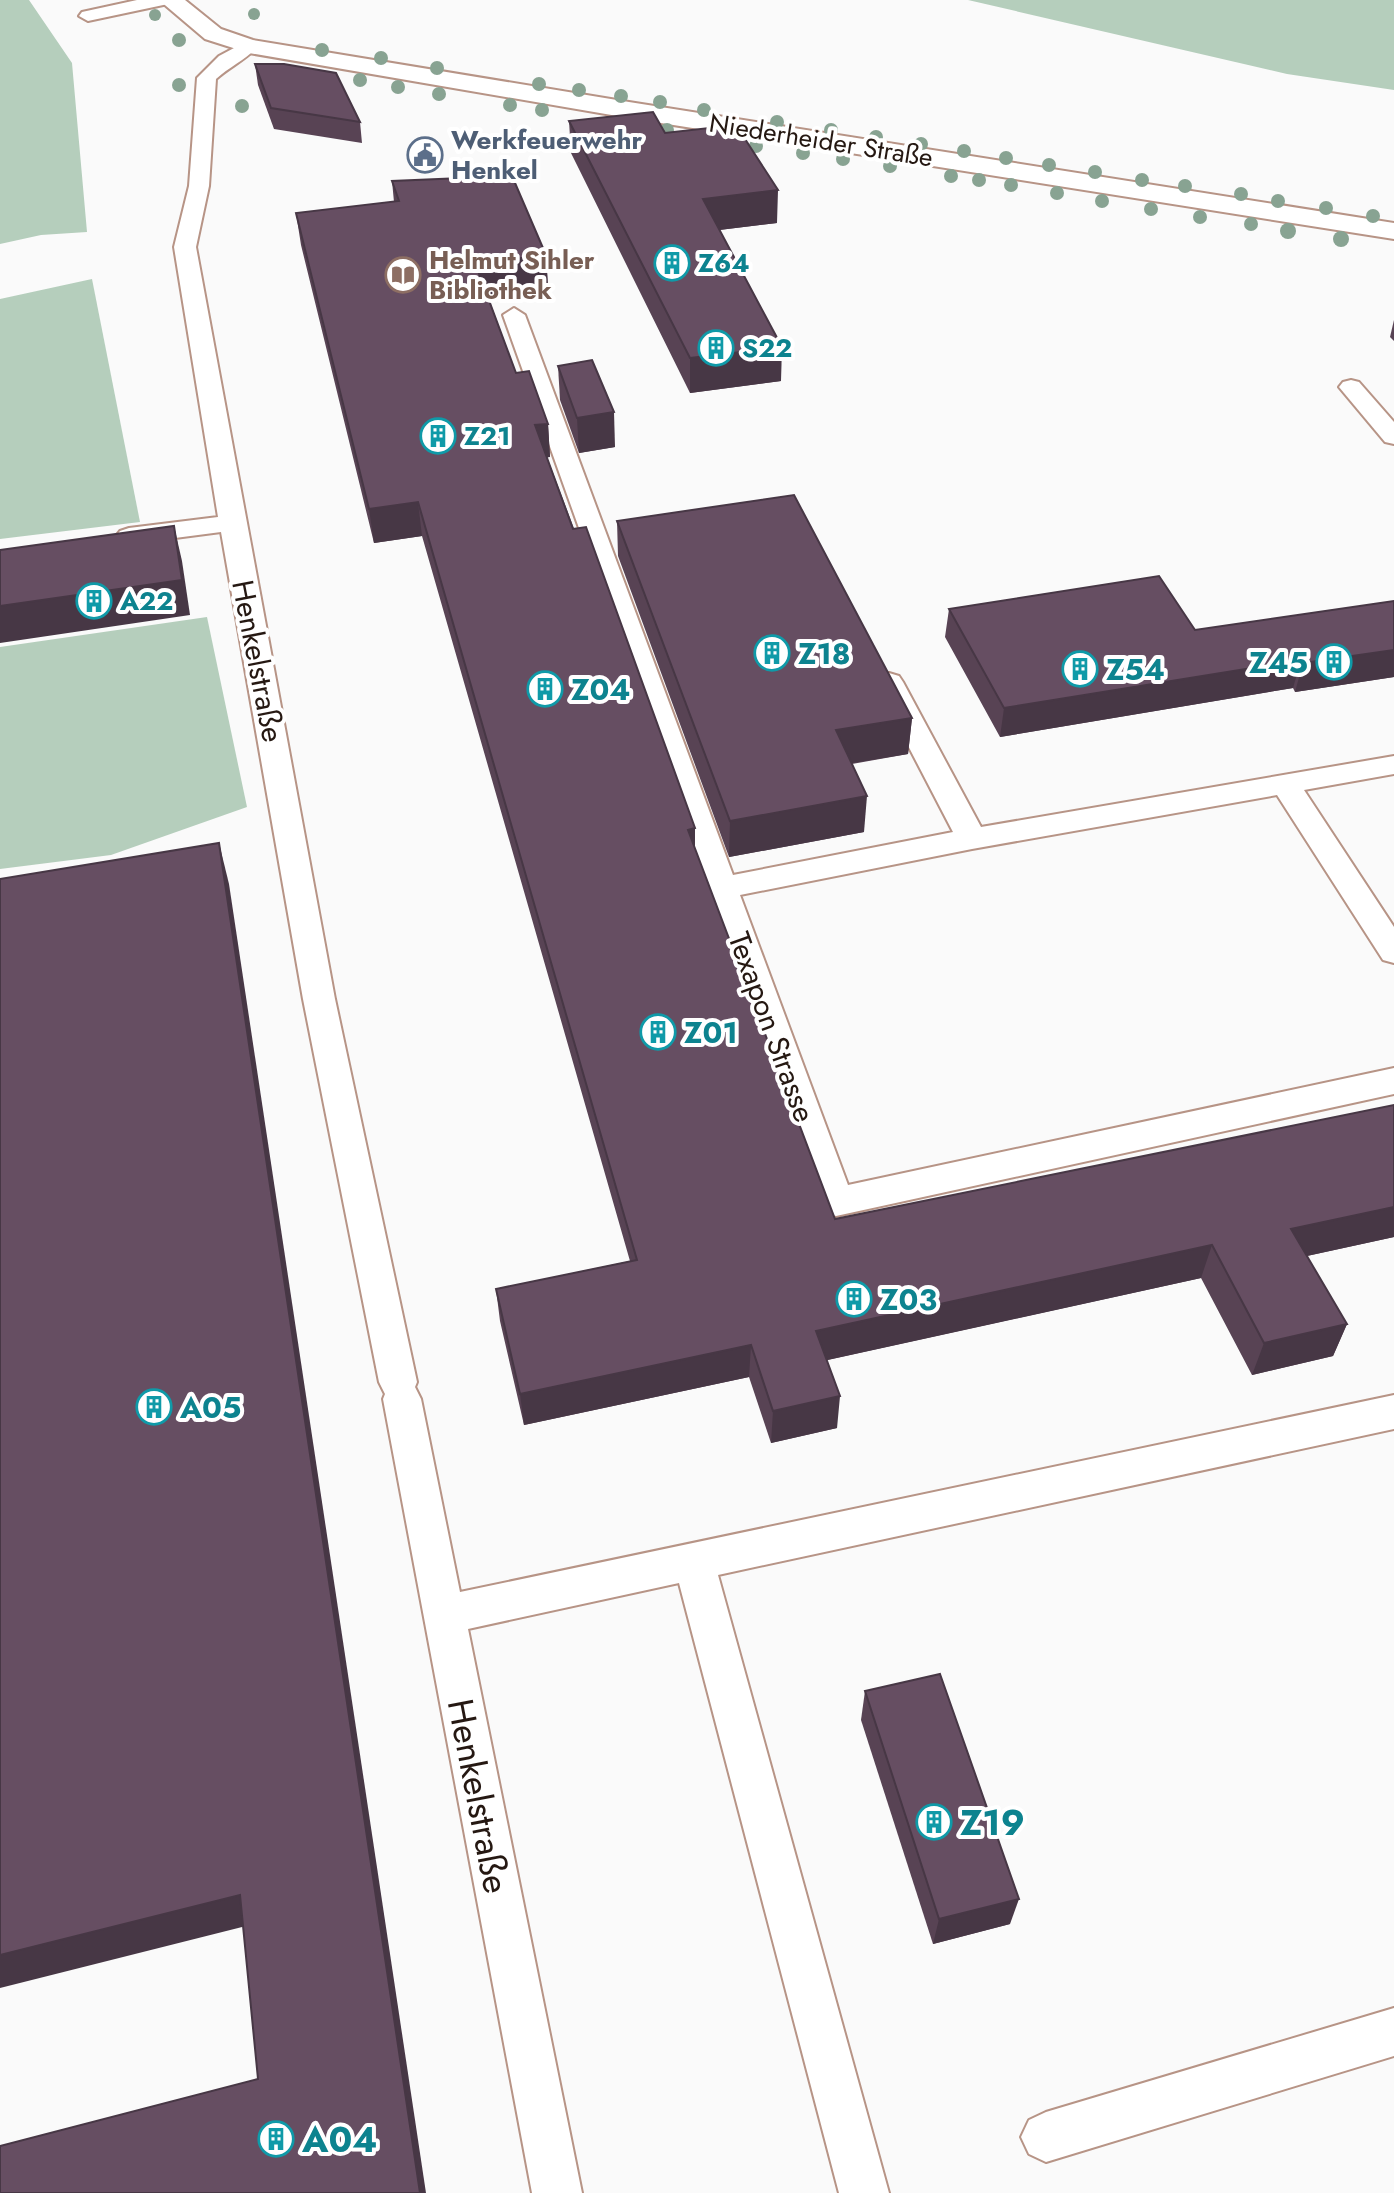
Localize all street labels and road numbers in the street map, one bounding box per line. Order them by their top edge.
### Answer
street label: Niederheider Straße [706,104,936,176]
street label: Henkelstraße [221,576,295,746]
street label: Texapon Strasse [718,926,826,1128]
street label: Henkelstraße [435,1694,523,1898]

